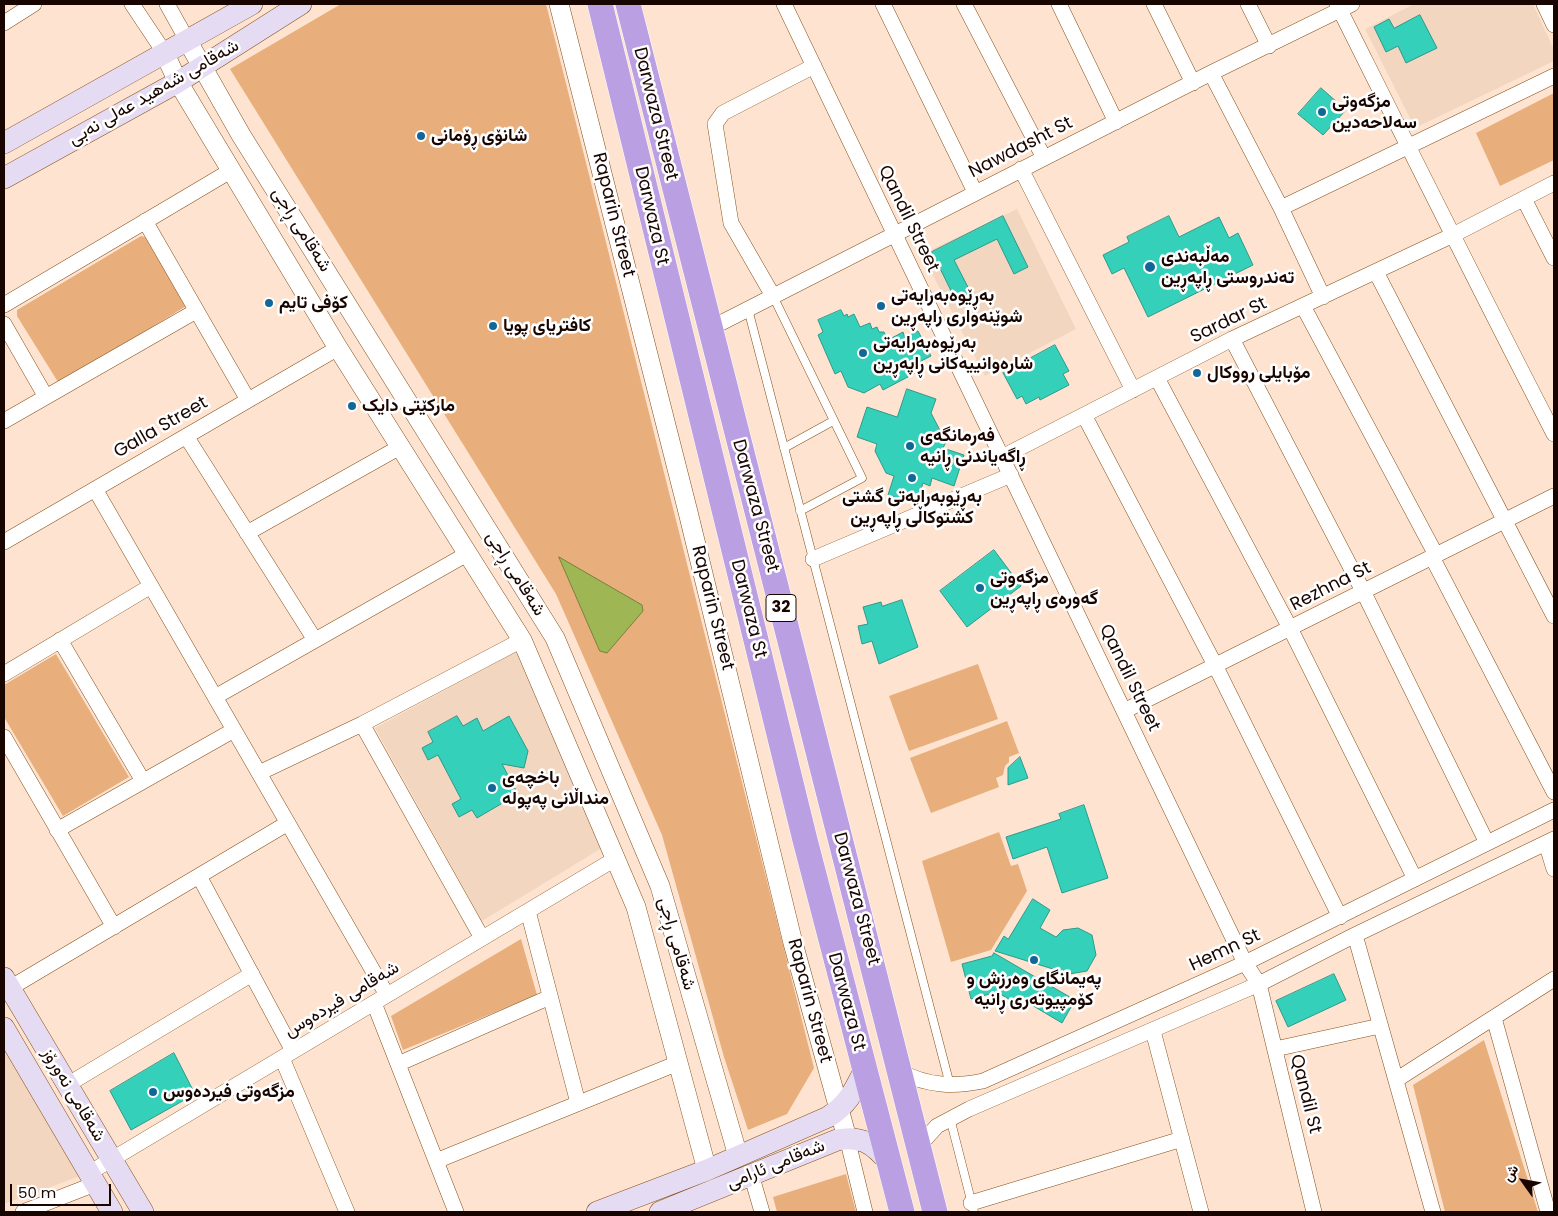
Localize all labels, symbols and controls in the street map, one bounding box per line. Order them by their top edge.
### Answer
street label: شەقامی شەهید عەلی نەبی [65,35,243,151]
street label: Darwaza Street [628,45,682,183]
place label: مزگەوتی سەلاحەدین [1332,91,1417,134]
marker: مزگەوتی سەلاحەدین [1316,106,1328,118]
street label: Nawdasht St [966,113,1076,183]
place label: شانۆی ڕۆمانی [431,125,527,147]
marker: شانۆی ڕۆمانی [415,130,427,142]
street label: Raparin Street [587,150,639,280]
street label: Qandil Street [873,162,943,276]
street label: Darwaza St [629,164,673,268]
street label: شەقامی ڕاجی [266,184,336,276]
place label: مەڵبەندی تەندروستی ڕاپەڕین [1161,246,1294,288]
marker: مەڵبەندی تەندروستی ڕاپەڕین [1143,260,1157,274]
place label: بەڕێوەبەرایەتی شوێنەواری راپەڕین [891,285,1023,328]
place label: کۆفی تایم [279,292,348,314]
street label: Sardar St [1187,293,1271,349]
marker: کۆفی تایم [263,297,275,309]
marker: بەڕێوەبەرایەتی شوێنەواری راپەڕین [875,300,887,312]
place label: کافتریای پویا [503,315,591,337]
marker: کافتریای پویا [487,320,499,332]
place label: بەڕێوەبەرایەتی شارەوانییەکانی ڕاپەڕین [873,332,1033,374]
marker: بەڕێوەبەرایەتی شارەوانییەکانی ڕاپەڕین [857,347,869,359]
place label: مۆبایلی رووکال [1207,362,1311,384]
marker: مۆبایلی رووکال [1191,367,1203,379]
street label: Galla Street [110,392,212,464]
place label: مارکێتی دایک [362,395,455,417]
marker: مارکێتی دایک [346,400,358,412]
place label: فەرمانگەی ڕاگەیاندنی ڕانیە [920,425,1026,468]
street label: Darwaza Street [727,437,783,575]
marker: فەرمانگەی ڕاگەیاندنی ڕانیە [904,440,916,452]
marker: بەڕێوبەرایەتی گشتی کشتوکاڵی ڕاپەڕین [906,472,918,484]
place label: بەڕێوبەرایەتی گشتی کشتوکاڵی ڕاپەڕین [842,486,982,528]
street label: شەقامی ڕاجی [480,528,550,620]
street label: Raparin Street [686,543,738,673]
street label: Darwaza St [725,557,771,661]
street label: Rezhna St [1287,558,1375,616]
place label: مزگەوتی گەورەی ڕاپەڕین [990,567,1098,610]
marker: مزگەوتی گەورەی ڕاپەڕین [974,582,986,594]
road number: 32 [766,594,796,622]
street label: Qandil Street [1094,621,1164,735]
place label: باخچەی منداڵانی پەپولە [502,767,609,810]
marker: باخچەی منداڵانی پەپولە [486,782,498,794]
street label: Darwaza Street [828,830,884,968]
street label: شەقامی ڕاجی [652,895,700,993]
street label: Hemn St [1186,925,1264,977]
street label: Raparin Street [782,937,836,1065]
street label: Darwaza St [823,951,869,1053]
marker: پەیمانگای وەرزش و کۆمپیوتەری ڕانیە [1028,954,1040,966]
street label: شەقامی فیردەوس [281,957,403,1043]
place label: پەیمانگای وەرزش و کۆمپیوتەری ڕانیە [967,968,1101,1011]
street label: شەقامی نەورۆز [37,1044,109,1146]
street label: Qandil St [1285,1052,1325,1136]
place label: مزگەوتی فیردەوس [163,1081,295,1103]
marker: مزگەوتی فیردەوس [147,1086,159,1098]
street label: شەقامی ئارامی [724,1136,828,1194]
north arrow [1498,1156,1548,1206]
text: ش [1497,1161,1523,1185]
scale bar [12,1174,114,1206]
text: 50 m [18,1182,56,1203]

